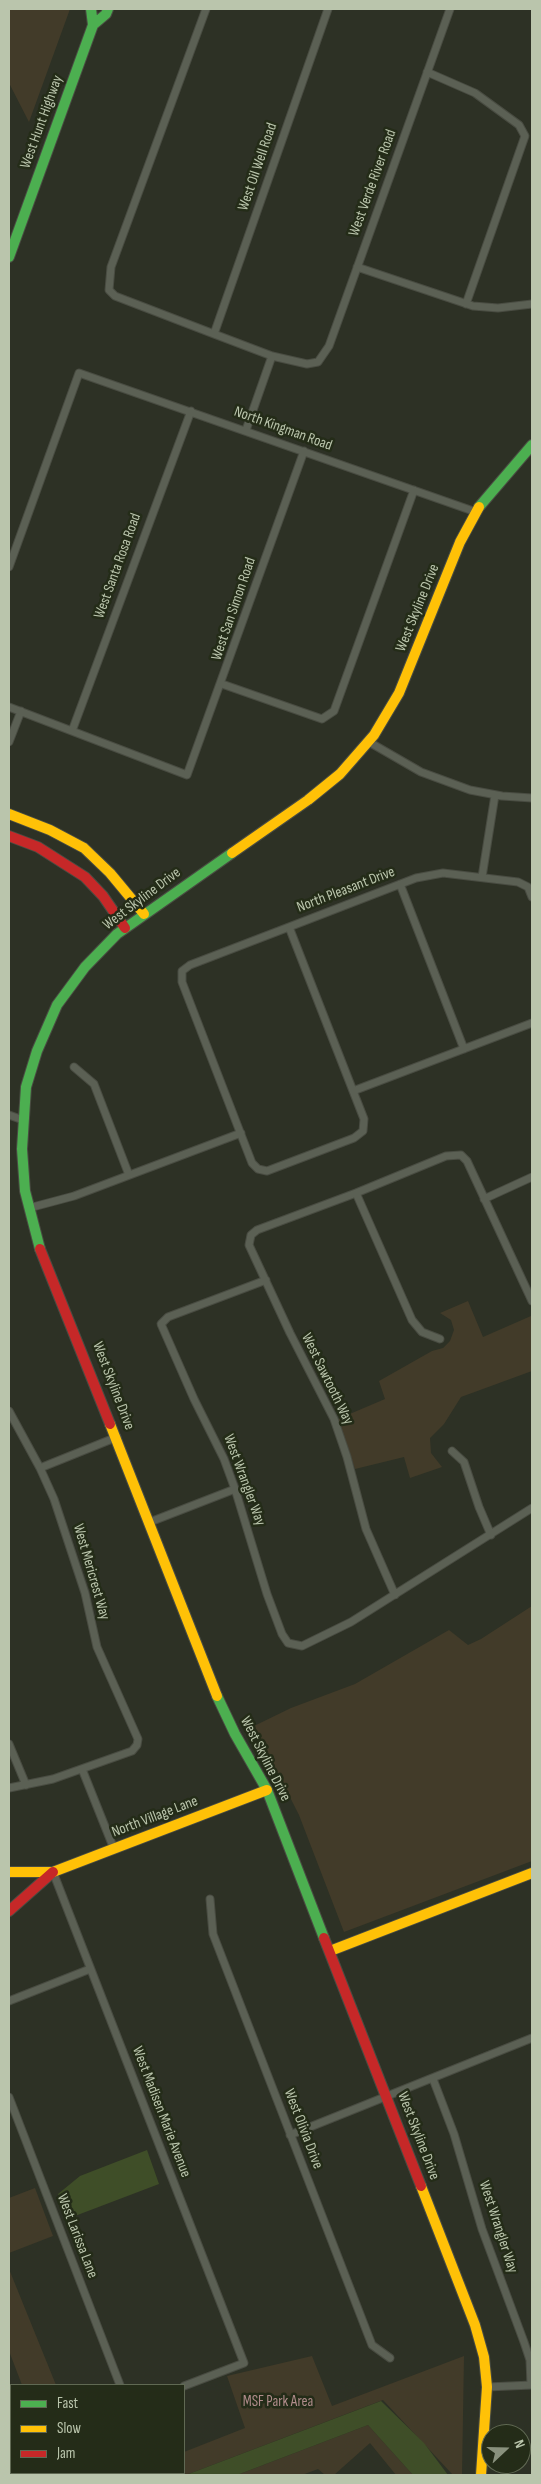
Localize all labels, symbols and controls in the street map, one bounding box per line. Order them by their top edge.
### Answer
street label: West Hunt Highway [17,73,67,171]
street label: West Oil Well Road [235,121,281,213]
street label: West Verde River Road [345,127,401,239]
street label: North Kingman Road [232,403,334,455]
street label: West Santa Rosa Road [91,511,145,621]
street label: West San Simon Road [208,555,260,663]
street label: West Skyline Drive [392,562,444,654]
street label: North Pleasant Drive [294,863,398,917]
street label: West Skyline Drive [100,864,184,934]
street label: West Sawtooth Way [297,1330,357,1428]
street label: West Skyline Drive [88,1339,138,1433]
street label: West Wrangler Way [219,1432,269,1528]
street label: West Mericrest Way [69,1522,113,1622]
street label: West Skyline Drive [236,1714,294,1804]
street label: North Village Lane [109,1792,201,1842]
street label: West Madisen Marie Avenue [128,2044,194,2180]
street label: West Olivia Drive [280,2087,326,2171]
street label: West Skyline Drive [393,2089,443,2183]
street label: West Wrangler Way [475,2179,521,2275]
street label: West Larissa Lane [53,2191,101,2281]
legend [10,2384,185,2474]
park label: MSF Park Area [243,2393,313,2411]
text: Fast [57,2394,78,2413]
text: Slow [57,2419,81,2438]
north arrow [481,2424,531,2474]
text: N [510,2437,529,2450]
text: Jam [57,2444,75,2463]

